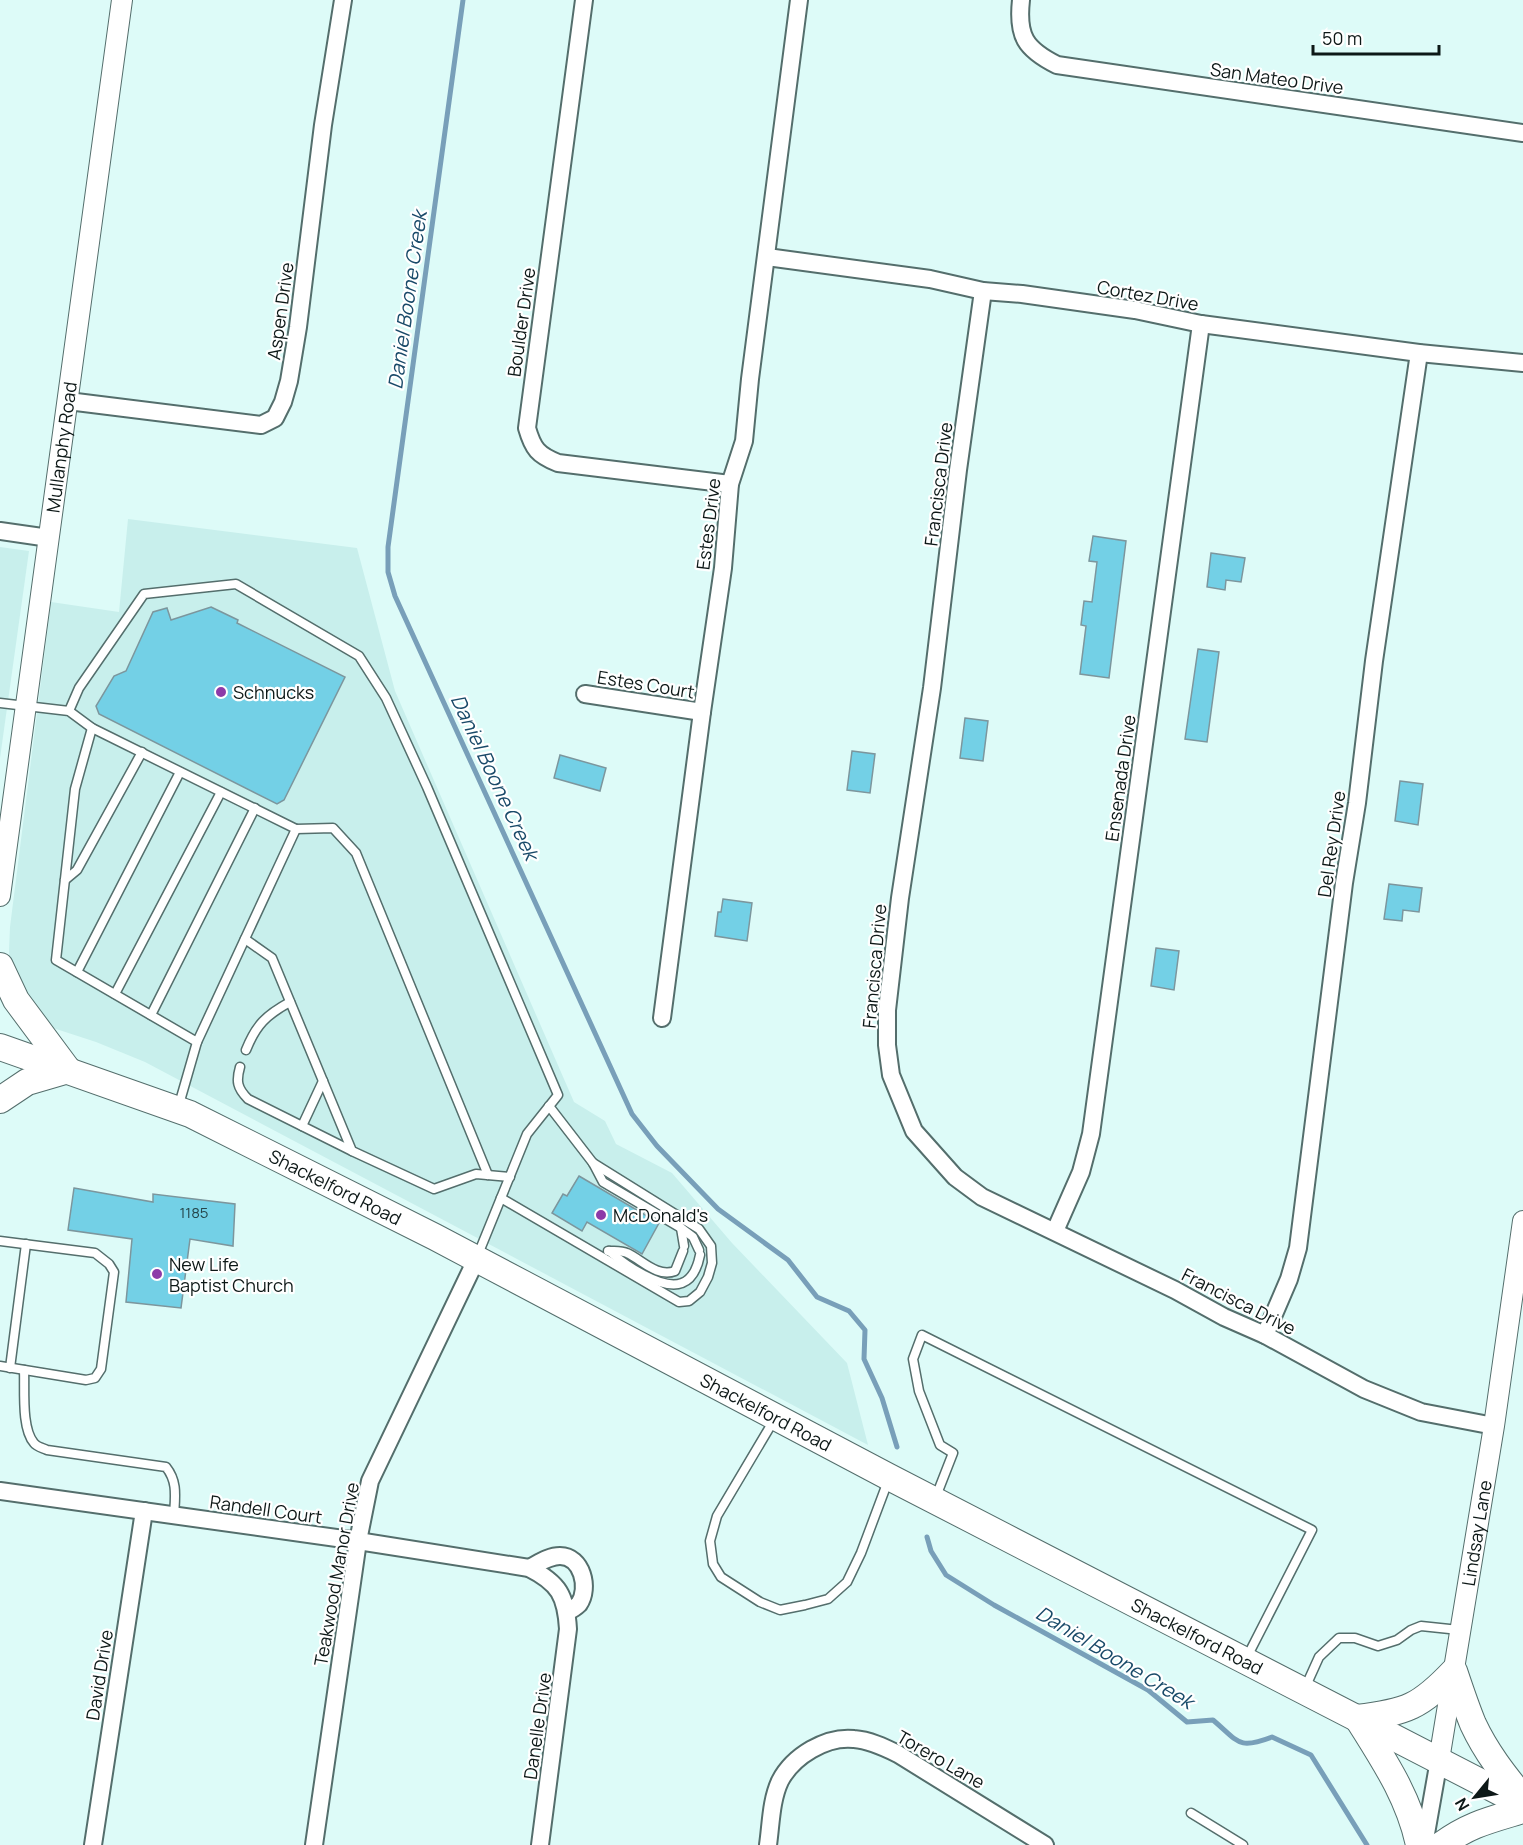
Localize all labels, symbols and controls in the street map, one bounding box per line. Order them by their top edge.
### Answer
scale bar [1313,18,1439,56]
text: 50 m [1322,26,1362,50]
street label: San Mateo Drive [1209,57,1345,99]
water label: Daniel Boone Creek [381,206,433,391]
street label: Aspen Drive [261,261,299,361]
street label: Boulder Drive [501,266,541,378]
street label: Cortez Drive [1095,274,1201,316]
street label: Mullanphy Road [40,380,82,514]
street label: Francisca Drive [918,421,958,547]
street label: Estes Drive [690,477,726,571]
street label: Estes Court [596,664,696,704]
place label: Schnucks [233,680,314,704]
marker: Schnucks [214,685,228,699]
water label: Daniel Boone Creek [445,690,546,867]
street label: Ensenada Drive [1099,713,1141,843]
street label: Del Rey Drive [1312,789,1350,899]
street label: Francisca Drive [857,903,891,1029]
street label: Shackelford Road [265,1144,406,1230]
house number: 1185 [179,1202,209,1223]
place label: McDonald's [613,1203,708,1227]
marker: McDonald's [594,1208,608,1222]
place label: New Life Baptist Church [169,1252,294,1297]
street label: Francisca Drive [1178,1262,1300,1340]
marker: New Life Baptist Church [150,1267,164,1281]
street label: Shackelford Road [696,1367,836,1457]
street label: Lindsay Lane [1456,1478,1497,1588]
street label: Teakwood Manor Drive [308,1480,364,1668]
street label: Randell Court [208,1489,324,1529]
street label: Shackelford Road [1127,1592,1267,1680]
water label: Daniel Boone Creek [1031,1599,1202,1716]
street label: David Drive [80,1628,118,1722]
street label: Danelle Drive [518,1671,556,1781]
street label: Torero Lane [893,1724,989,1794]
north arrow [1445,1767,1505,1827]
text: N [1450,1794,1474,1815]

